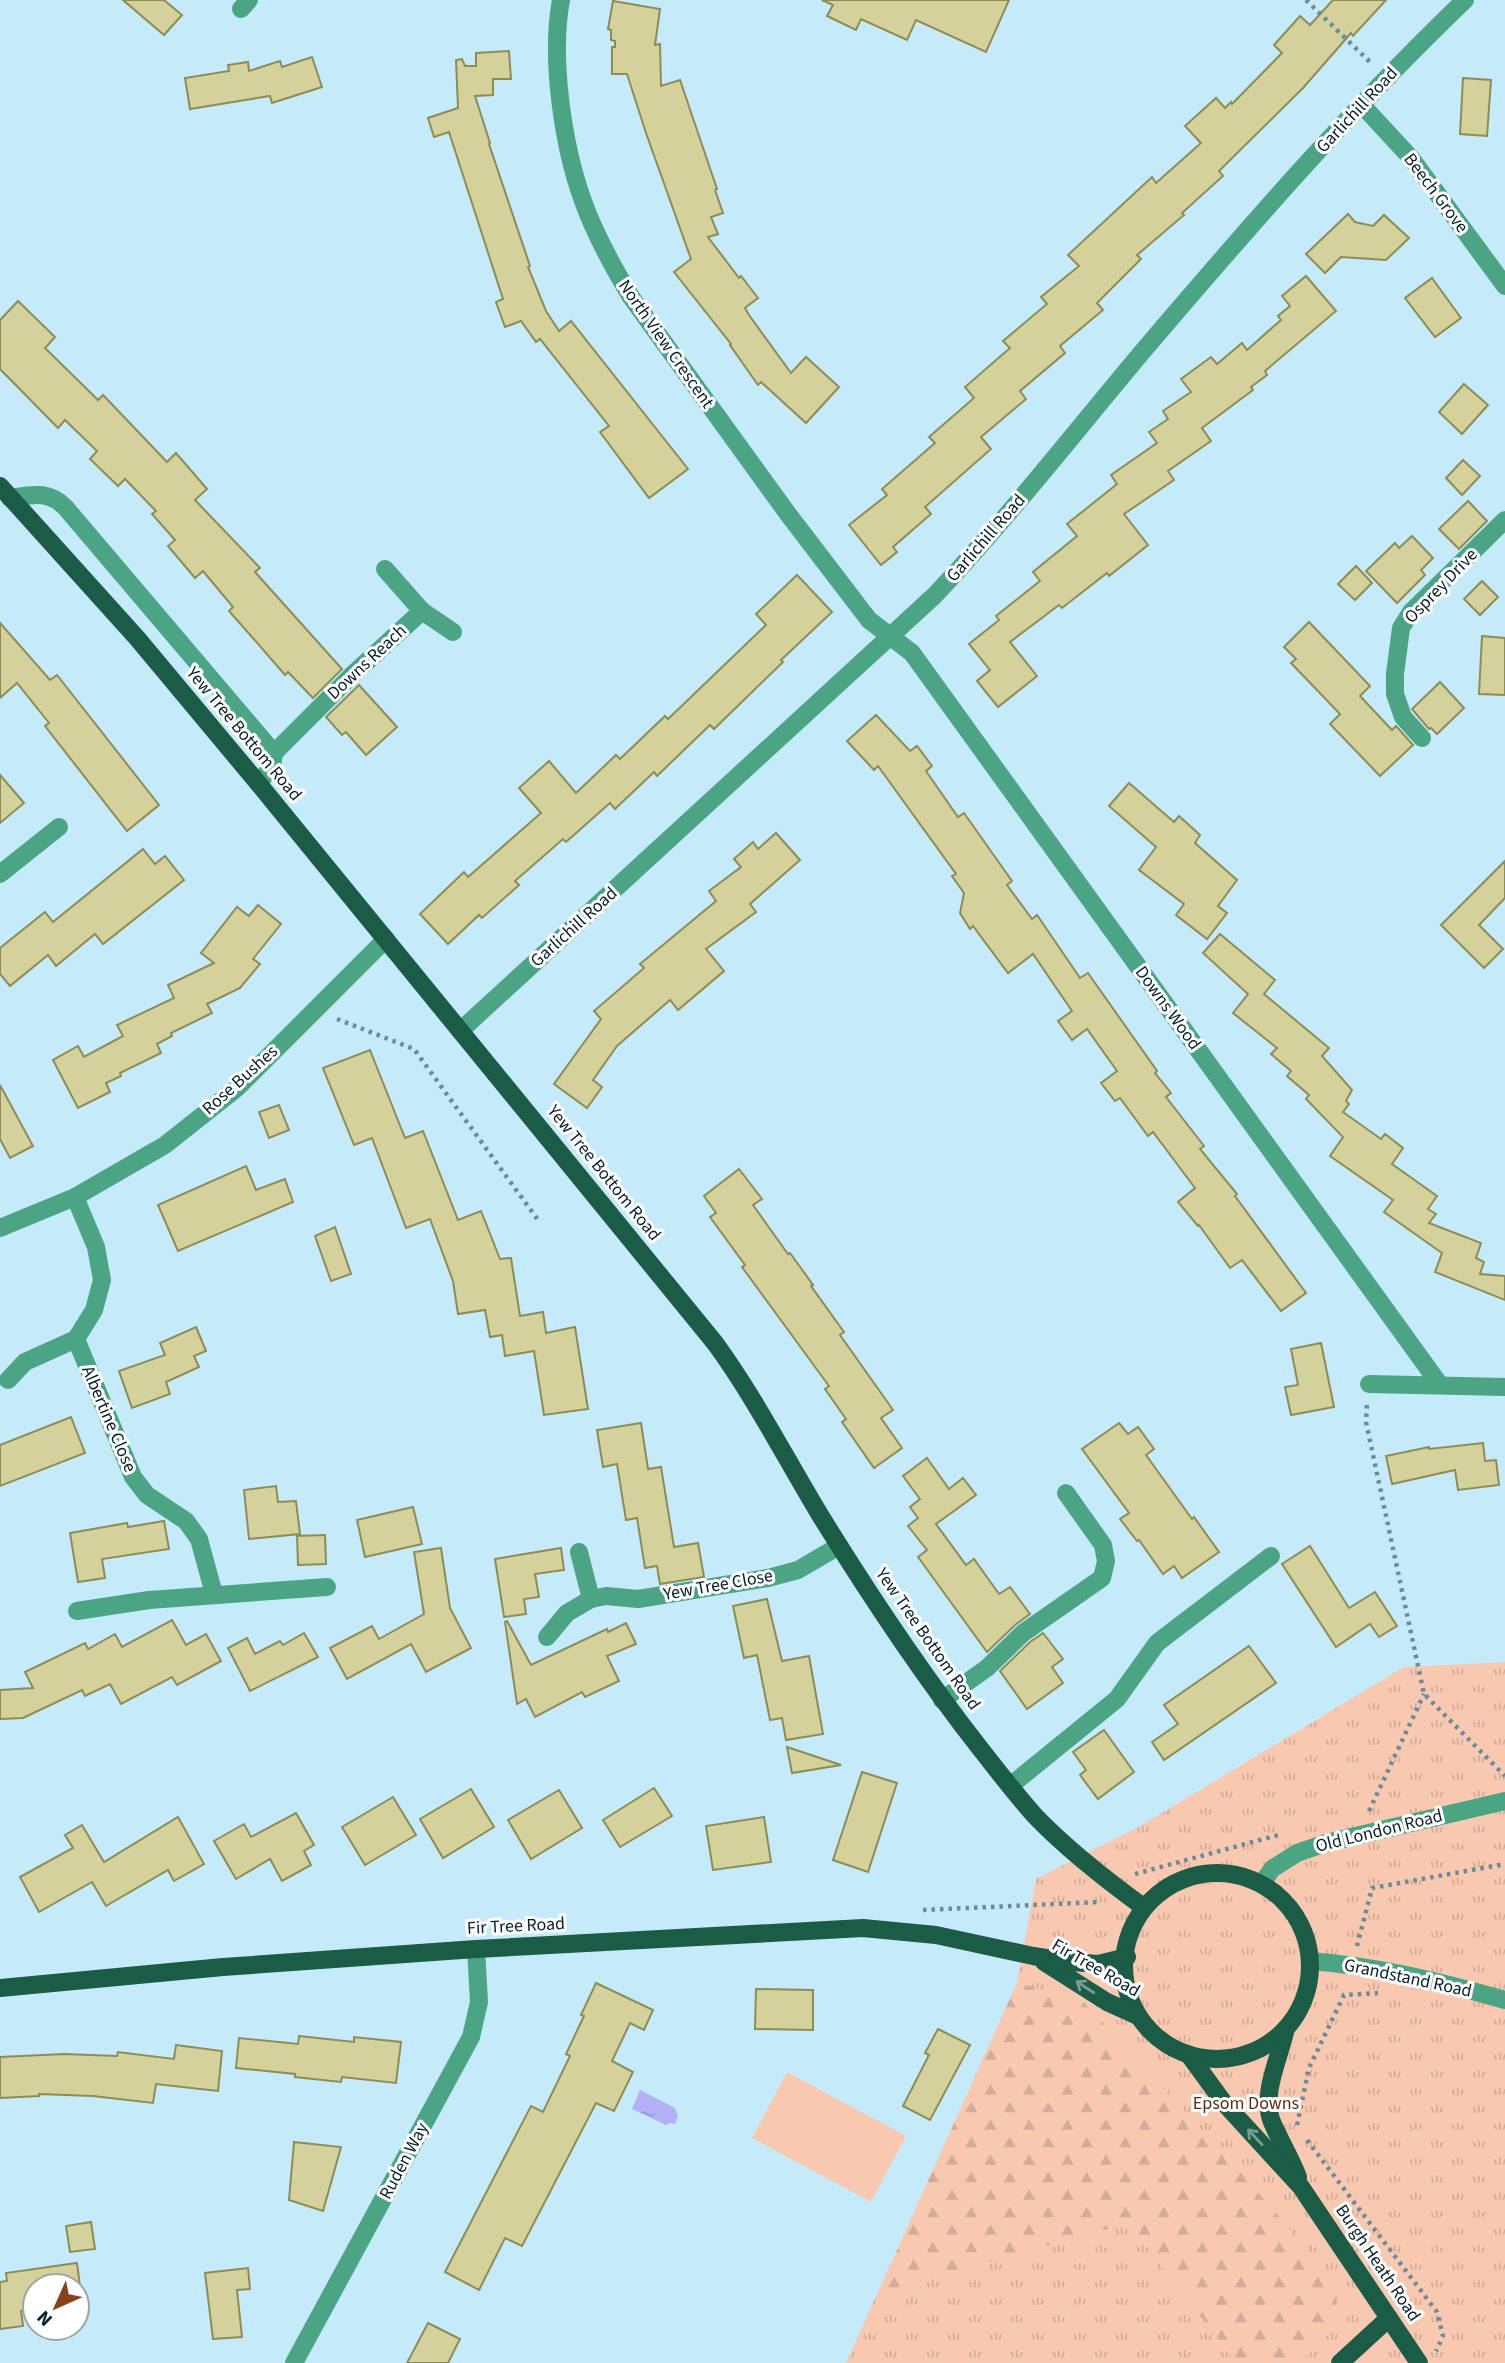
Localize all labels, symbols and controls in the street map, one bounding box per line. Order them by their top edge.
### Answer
street label: Garlichill Road [1311,62,1403,158]
street label: Beech Grove [1398,148,1474,238]
street label: North View Crescent [612,275,720,413]
street label: Garlichill Road [941,489,1031,587]
street label: Osprey Drive [1399,543,1483,629]
street label: Downs Reach [322,619,412,705]
street label: Yew Tree Bottom Road [180,661,308,806]
street label: Garlichill Road [525,881,623,973]
street label: Downs Wood [1129,961,1207,1055]
street label: Rose Bushes [197,1039,283,1121]
street label: Yew Tree Bottom Road [541,1099,667,1246]
street label: Albertine Close [75,1362,143,1476]
street label: Yew Tree Bottom Road [869,1562,986,1715]
street label: Yew Tree Close [660,1563,775,1607]
street label: Old London Road [1313,1803,1445,1859]
street label: Fir Tree Road [466,1911,566,1941]
street label: Fir Tree Road [1047,1933,1145,2003]
street label: Grandstand Road [1342,1952,1474,2004]
one-way arrow [1076,1979,1096,1993]
park label: Epsom Downs [1193,2091,1299,2116]
street label: Ruden Way [373,2118,435,2204]
one-way arrow [1246,2129,1263,2146]
street label: Burgh Heath Road [1330,2200,1426,2326]
north arrow [21,2272,91,2342]
text: N [31,2304,59,2332]

